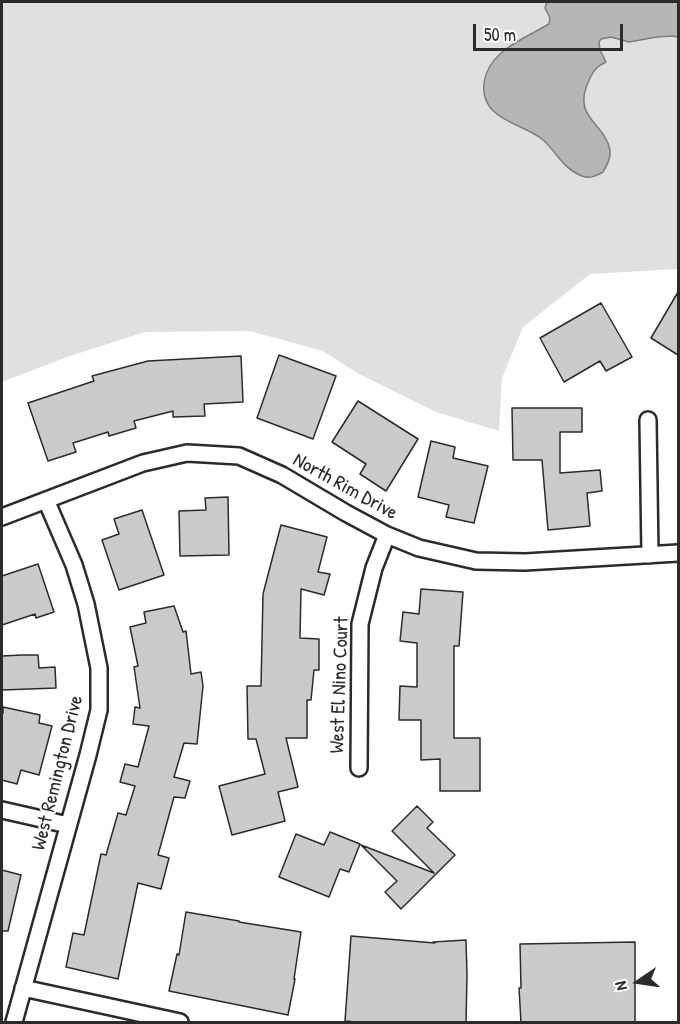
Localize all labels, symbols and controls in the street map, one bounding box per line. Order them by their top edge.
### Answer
scale bar [476,12,626,50]
text: 50 m [484,22,516,47]
street label: North Rim Drive [289,448,401,526]
street label: West El Nino Court [326,616,354,754]
street label: West Remington Drive [27,693,89,853]
north arrow [608,952,668,1012]
text: N [609,979,632,993]

